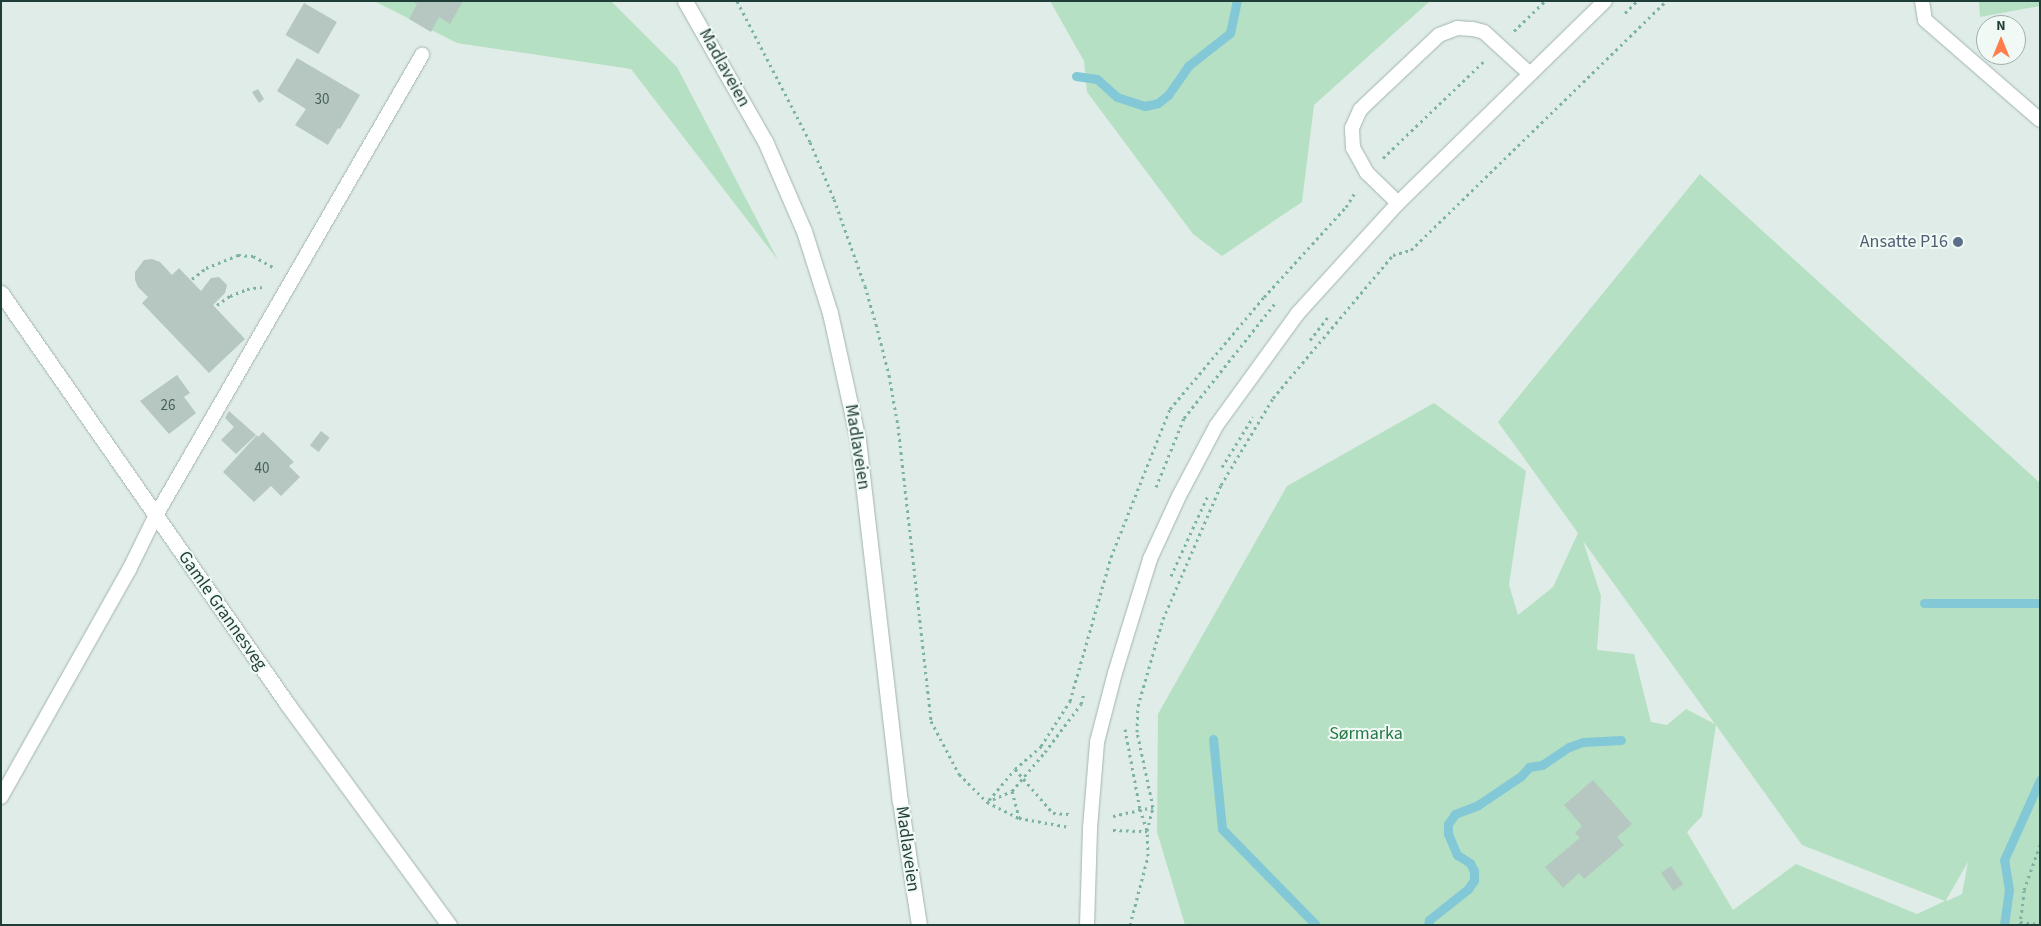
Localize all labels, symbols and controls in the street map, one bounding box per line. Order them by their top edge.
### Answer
north arrow [1976,15,2026,65]
text: N [1996,16,2006,36]
street label: Madlaveien [694,25,754,111]
house number: 30 [315,91,329,109]
place label: Ansatte P16 [1860,231,1948,253]
marker: Ansatte P16 [1952,236,1964,248]
house number: 26 [161,397,175,415]
street label: Madlaveien [840,403,874,491]
house number: 40 [255,460,269,478]
street label: Gamle Grannesveg [173,547,271,675]
park label: Sørmarka [1329,723,1403,745]
street label: Madlaveien [890,805,924,893]

